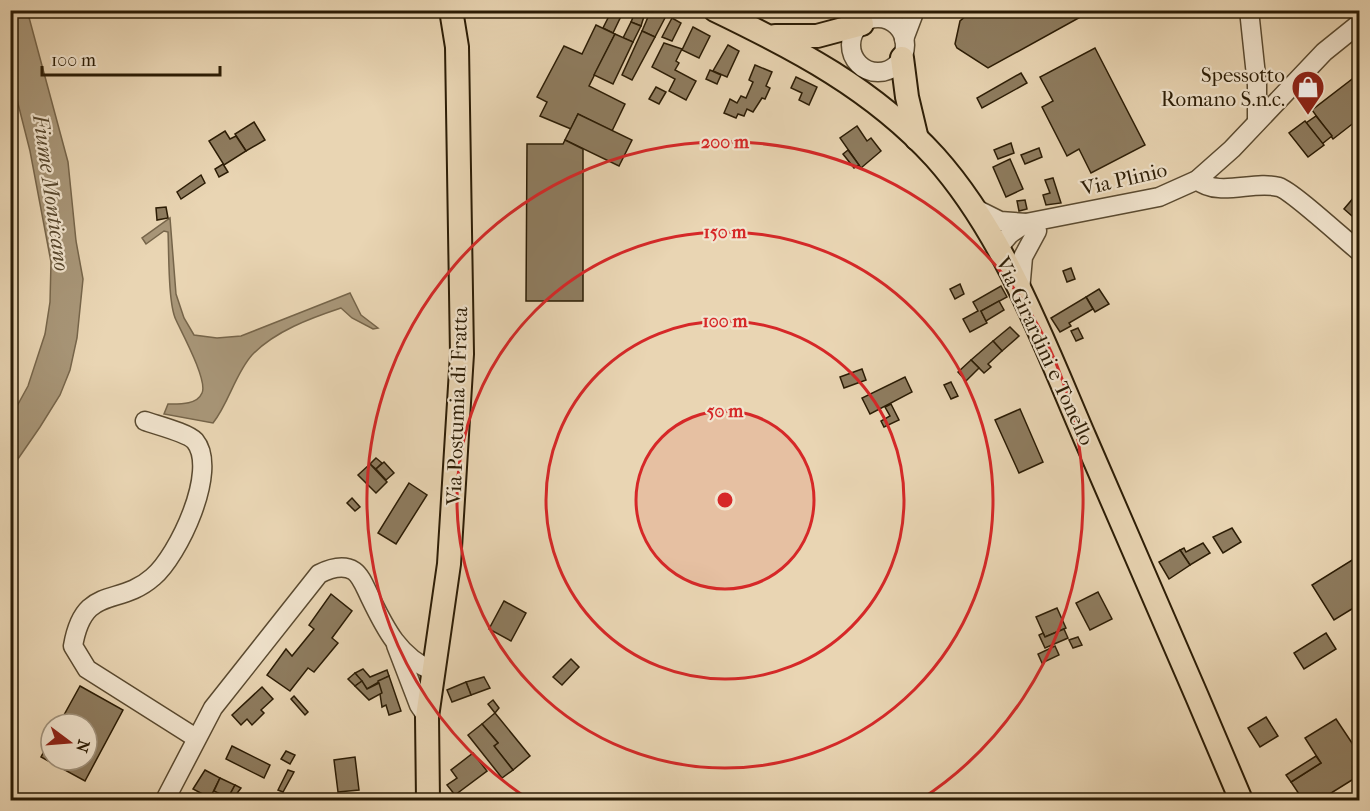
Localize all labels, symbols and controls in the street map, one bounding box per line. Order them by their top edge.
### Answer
scale bar [42,39,220,77]
text: 100 m [51,50,96,71]
place label: Spessotto Romano S.n.c. [1161,63,1285,111]
shop icon: Spessotto Romano S.n.c. [1290,69,1326,116]
water label: Fiume Monticano [27,112,75,273]
text: 200 m [701,132,750,153]
street label: Via Plinio [1078,157,1169,201]
text: 150 m [704,222,747,243]
street label: Via Girardini e Tonello [990,252,1099,449]
street label: Via Postumia di Fratta [442,306,472,507]
text: 100 m [702,311,749,332]
text: 50 m [707,401,744,422]
centre of rings [715,490,735,510]
north arrow [39,712,99,772]
text: N [72,738,94,755]

